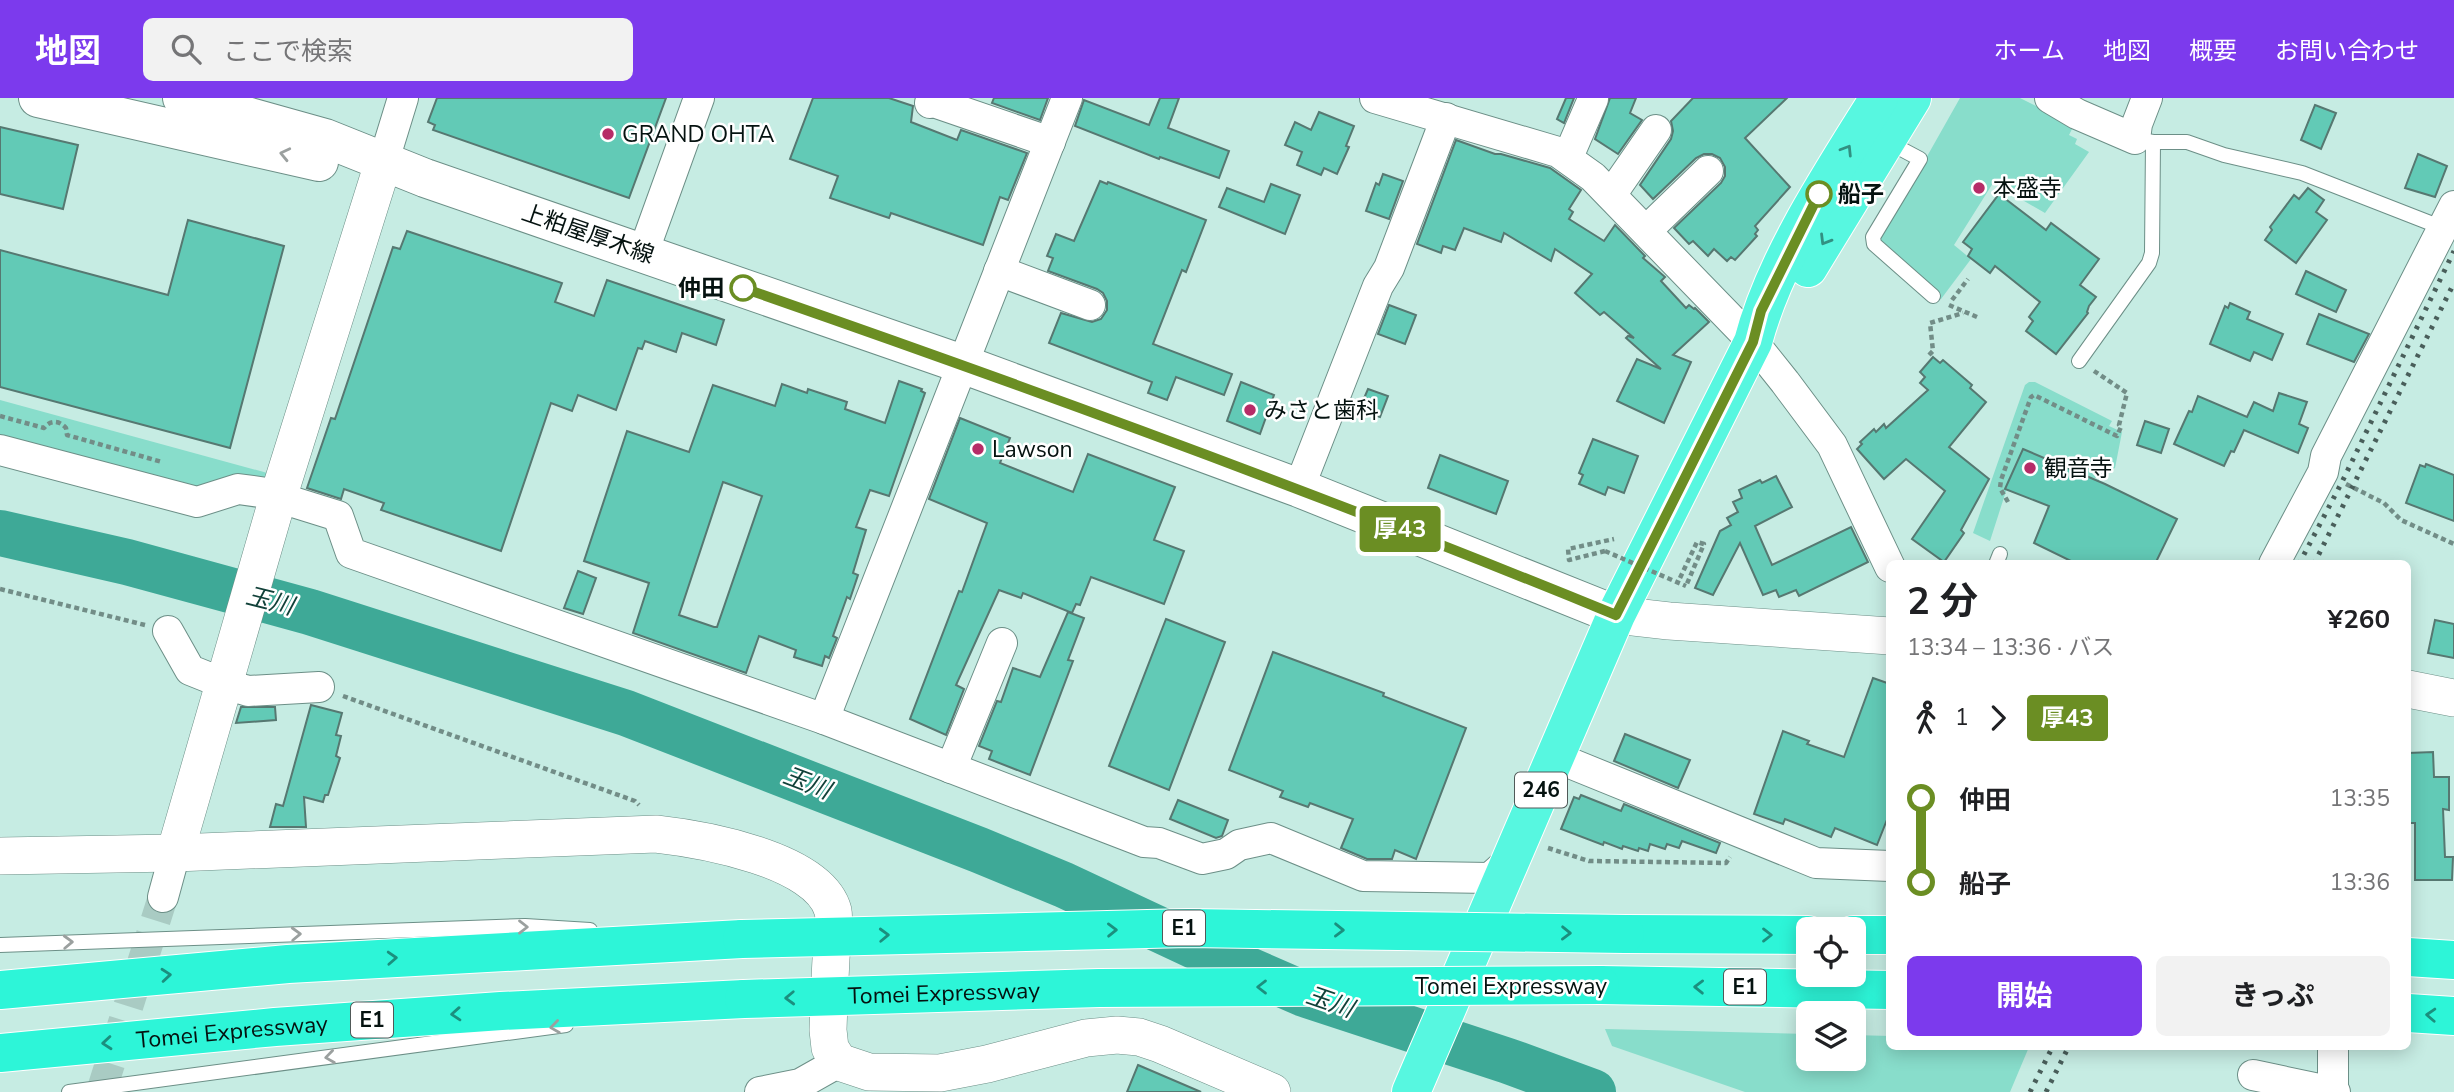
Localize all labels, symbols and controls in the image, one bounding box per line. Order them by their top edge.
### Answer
search box [143,18,633,81]
text: 地図 [35,29,101,74]
icon: search [167,30,205,68]
text: ここで検索 [223,34,353,69]
text: ホーム [1994,35,2065,67]
text: 地図 [2103,35,2151,67]
text: 概要 [2189,35,2237,67]
text: お問い合わせ [2275,35,2419,67]
place label: GRAND OHTA [622,119,775,150]
marker: GRAND OHTA [600,126,616,142]
one-way arrow [1839,144,1852,157]
one-way arrow [279,148,291,162]
place label: 本盛寺 [1993,173,2062,204]
place label: 船子 [1838,179,1884,210]
marker: 本盛寺 [1971,180,1987,196]
marker: 船子 [1806,181,1832,207]
street label: 上粕屋厚木線 [518,197,658,271]
one-way arrow [1820,232,1833,245]
place label: 仲田 [678,273,724,304]
marker: 仲田 [730,275,756,301]
place label: みさと歯科 [1264,395,1379,426]
marker: みさと歯科 [1242,402,1258,418]
place label: Lawson [992,434,1073,465]
marker: Lawson [970,441,986,457]
place label: 観音寺 [2044,453,2113,484]
marker: 観音寺 [2022,460,2038,476]
line badge: 厚43 [1360,506,1440,552]
text: 厚43 [1374,513,1426,545]
text: 2 分 [1907,576,1978,627]
water label: 玉川 [243,580,300,623]
text: ¥260 [2328,602,2390,637]
text: 13:34 – 13:36 · バス [1907,632,2114,663]
icon: walk [1907,699,1945,737]
icon: forward [1979,699,2017,737]
text: 1 [1955,702,1969,733]
text: 厚43 [2041,702,2094,734]
water label: 玉川 [779,759,838,808]
road number: 246 [1515,772,1567,808]
text: 仲田 [1959,783,2011,818]
text: 13:35 [2330,783,2390,814]
text: 船子 [1959,867,2011,902]
text: 13:36 [2330,867,2390,898]
road number: E1 [1163,910,1205,946]
map controls [1796,917,1866,1071]
button: locate [1796,917,1866,987]
one-way arrow [518,919,529,935]
one-way arrow [1106,922,1117,937]
one-way arrow [1334,922,1345,938]
one-way arrow [1562,925,1572,941]
one-way arrow [290,927,301,942]
one-way arrow [879,927,890,942]
one-way arrow [1762,927,1773,942]
one-way arrow [63,935,74,950]
one-way arrow [387,951,398,966]
button: 開始 [1907,956,2142,1036]
button: きっぷ [2156,956,2390,1036]
one-way arrow [160,968,171,983]
road number: E1 [1724,970,1766,1004]
street label: Tomei Expressway [1415,971,1607,1002]
street label: Tomei Expressway [847,974,1041,1011]
one-way arrow [1256,979,1267,995]
water label: 玉川 [1302,979,1361,1026]
one-way arrow [1694,979,1705,994]
one-way arrow [784,990,794,1006]
button: layers [1796,1001,1866,1071]
road number: E1 [351,1002,393,1038]
one-way arrow [450,1006,461,1021]
one-way arrow [2425,1007,2436,1022]
street label: Tomei Expressway [135,1008,329,1056]
one-way arrow [549,1019,561,1034]
one-way arrow [101,1035,112,1050]
one-way arrow [324,1049,336,1064]

